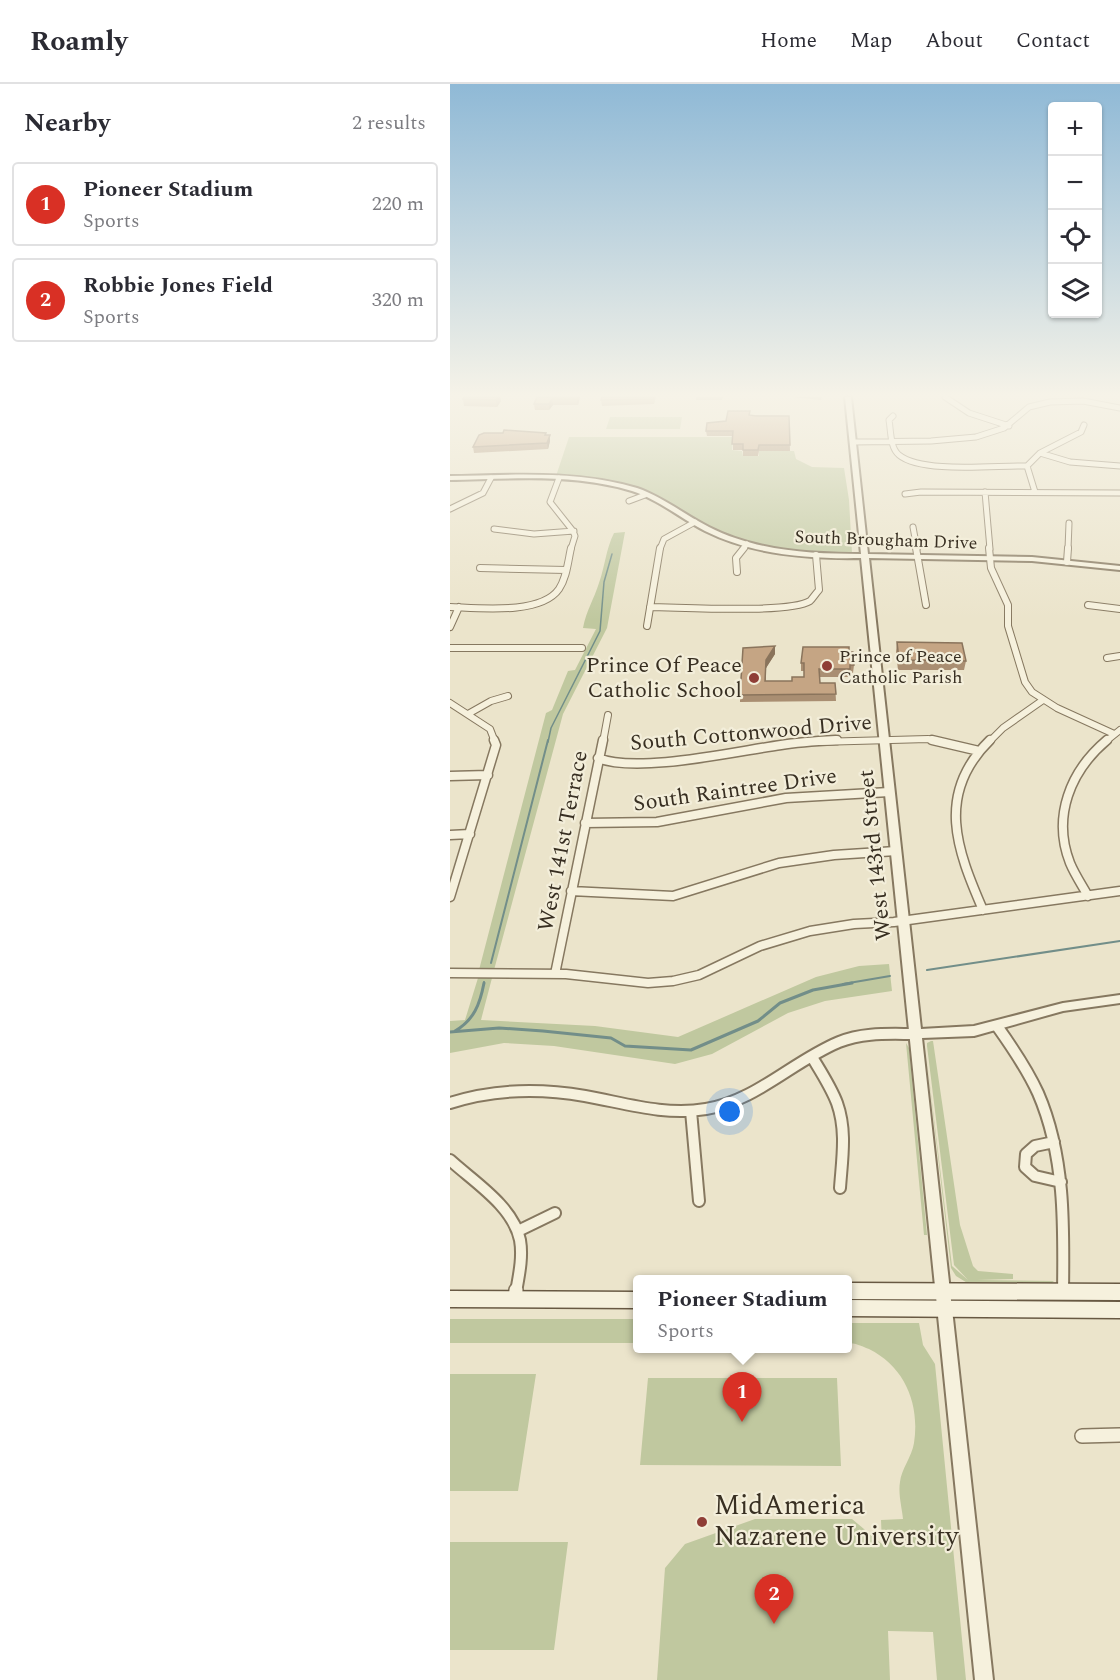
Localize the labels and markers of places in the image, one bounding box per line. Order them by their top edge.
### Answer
place label: Prince of Peace Catholic Parish [839,643,962,691]
place label: Prince Of Peace Catholic School [586,649,742,707]
marker: Prince of Peace Catholic Parish [820,659,834,673]
marker: Prince Of Peace Catholic School [747,671,761,685]
pin: 1 [722,1372,762,1422]
place label: MidAmerica Nazarene University [714,1485,960,1558]
marker: MidAmerica Nazarene University [695,1515,709,1529]
pin: 2 [754,1574,794,1624]

